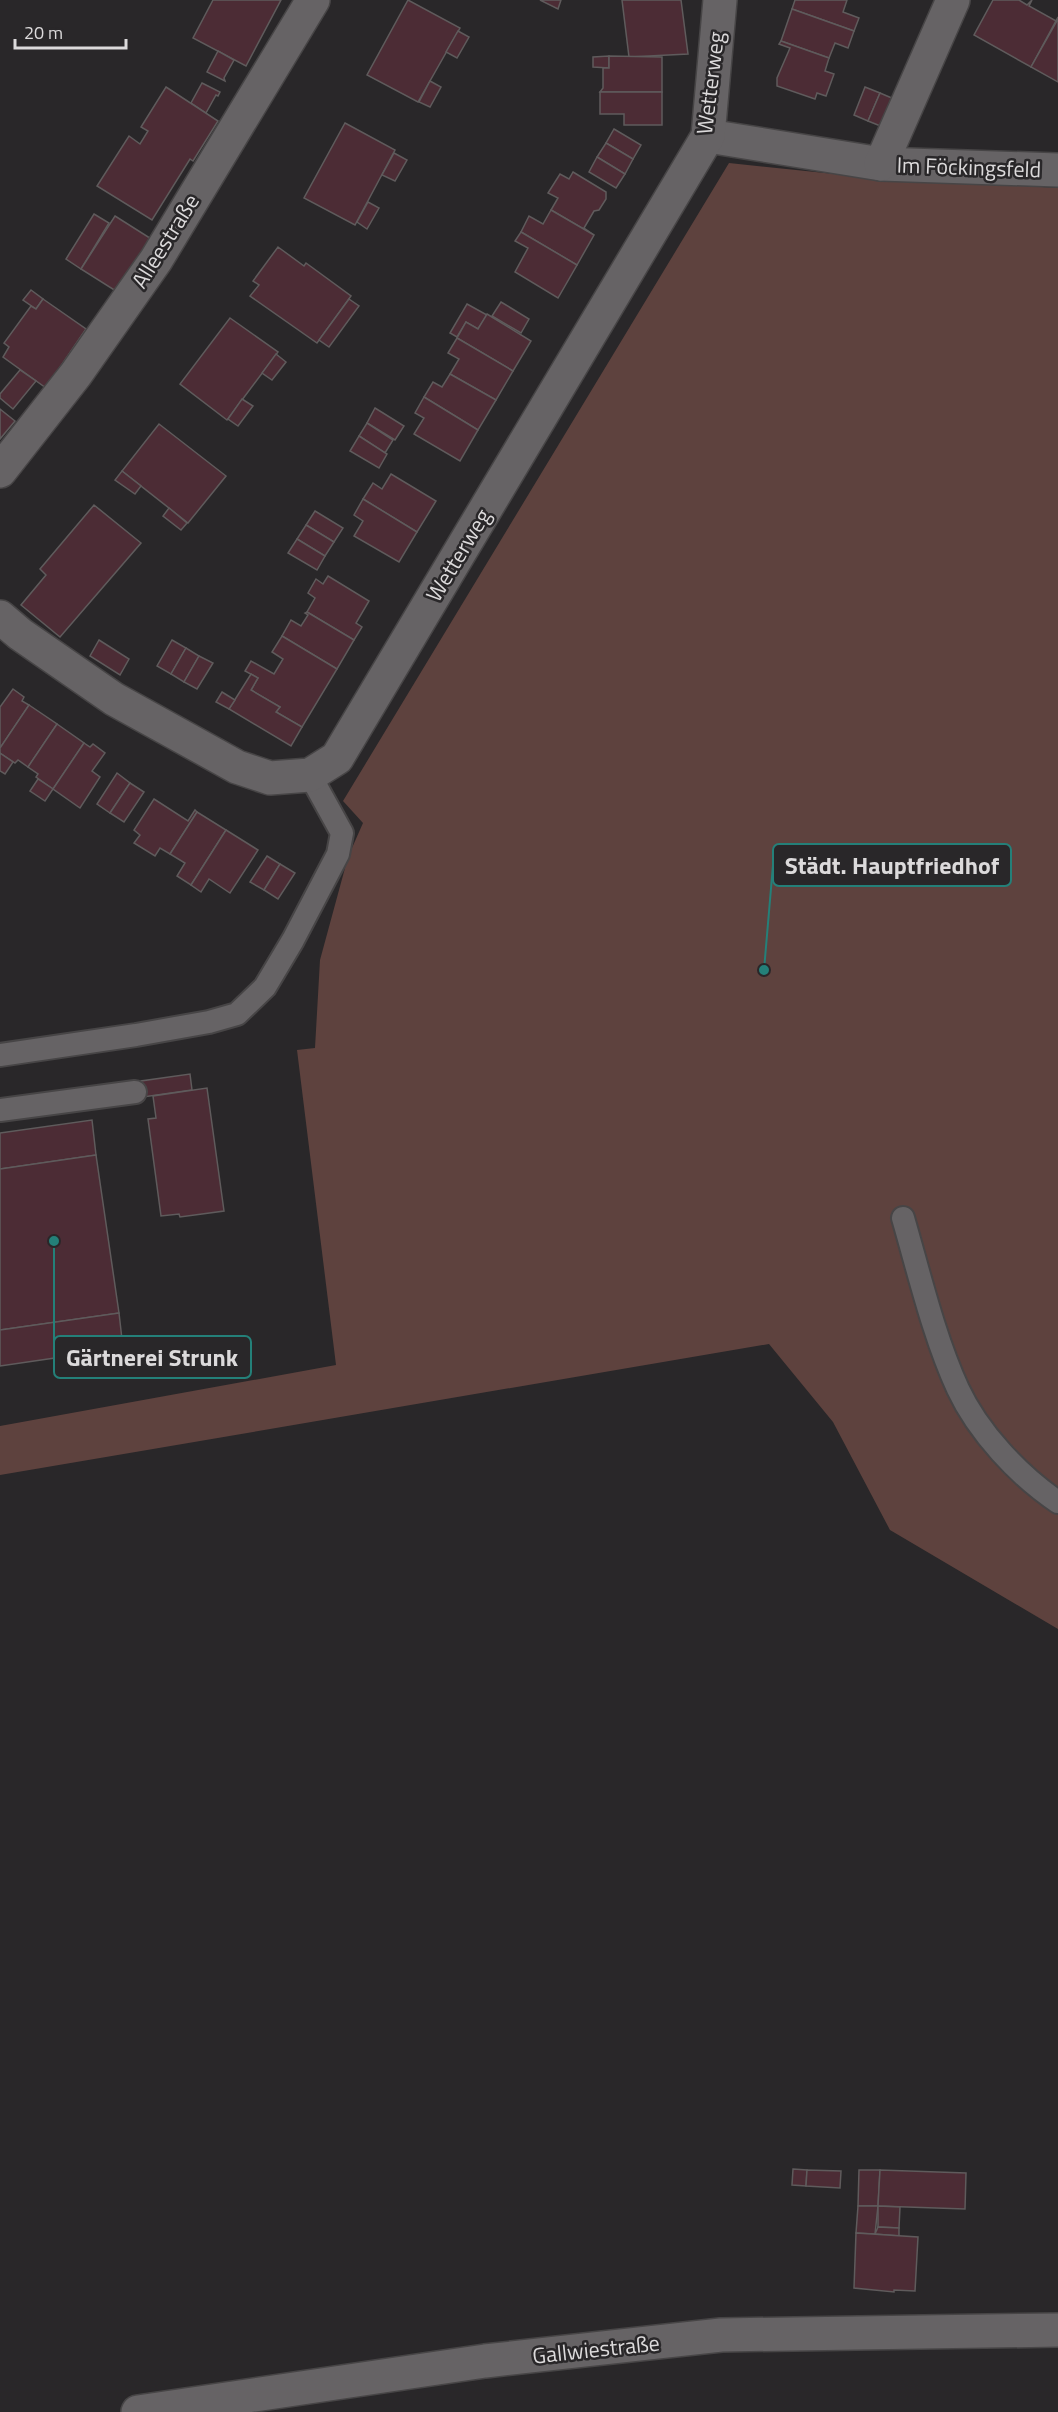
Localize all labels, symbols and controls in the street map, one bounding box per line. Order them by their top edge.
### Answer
scale bar [15,12,126,50]
text: 20 m [24,19,63,46]
street label: Wetterweg [687,30,733,136]
street label: Im Föckingsfeld [896,147,1042,187]
street label: Alleestraße [123,187,207,295]
street label: Wetterweg [417,502,499,608]
callout: Städt. Hauptfriedhof [773,844,1011,886]
text: Städt. Hauptfriedhof [785,847,1000,883]
callout: Gärtnerei Strunk [54,1336,251,1378]
text: Gärtnerei Strunk [66,1339,239,1375]
street label: Gallwiestraße [531,2325,661,2373]

